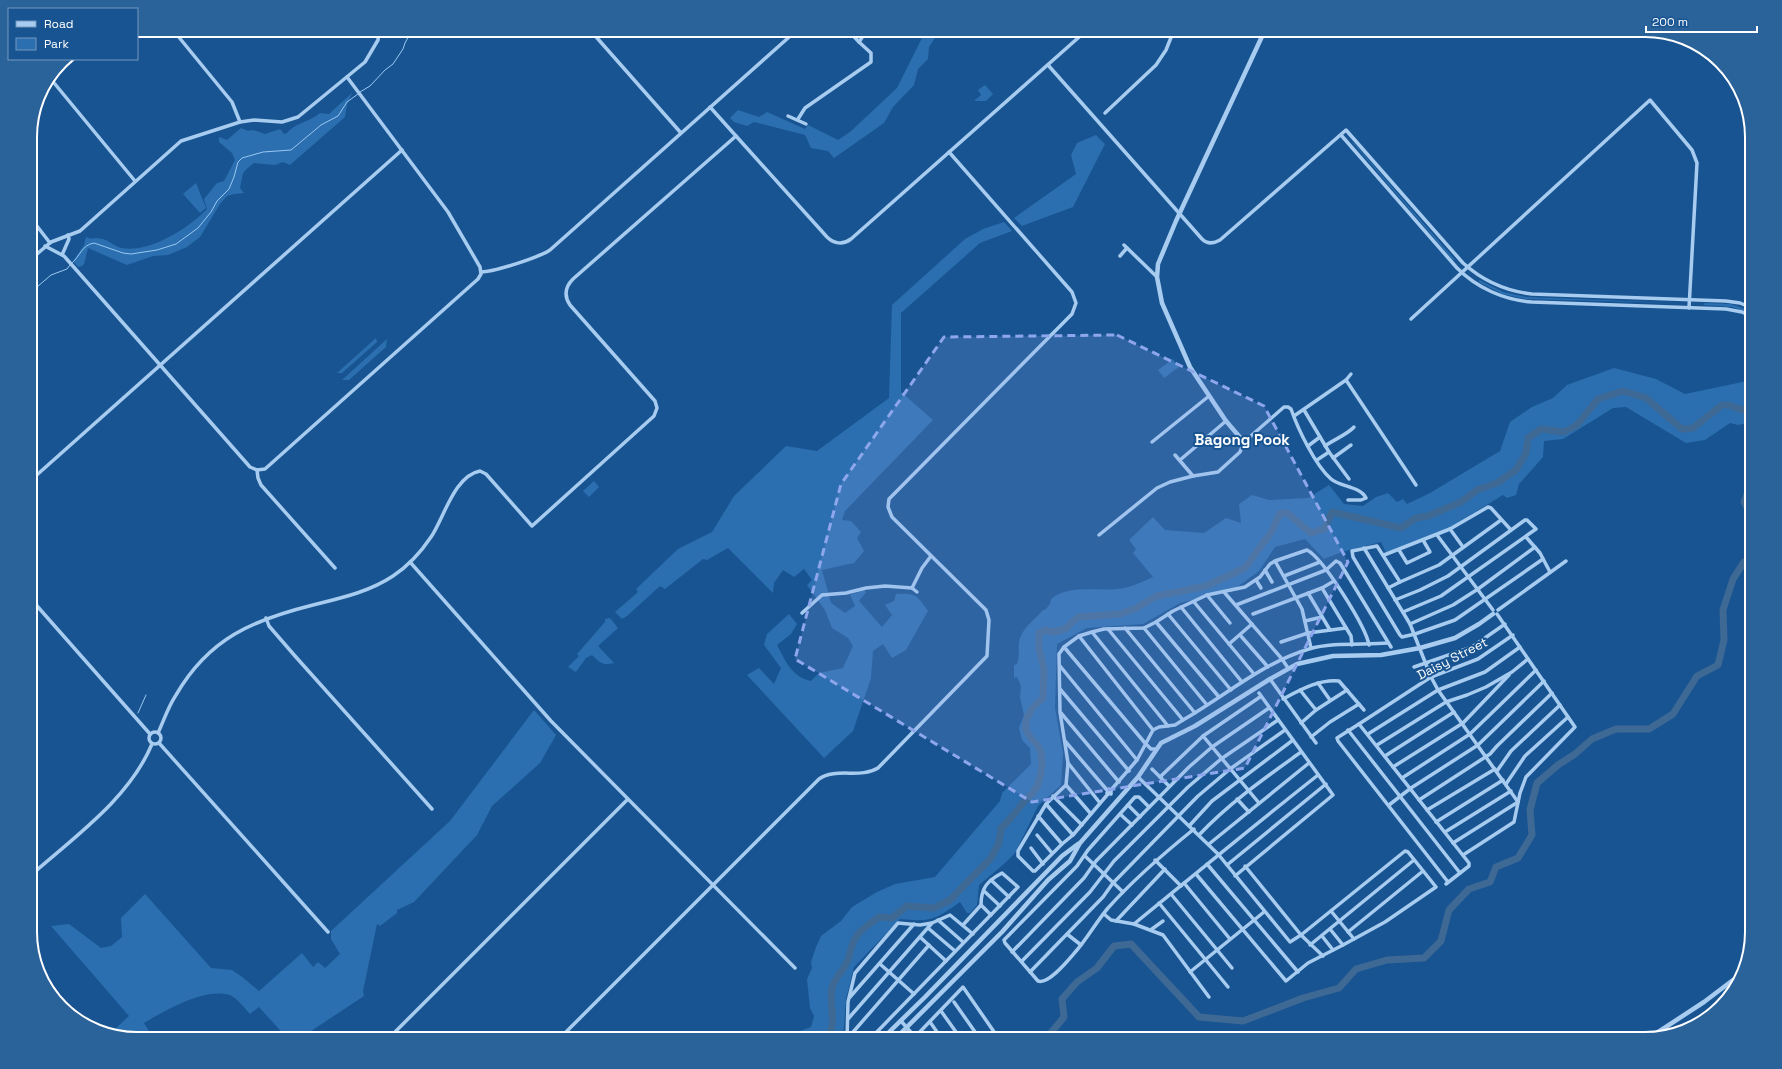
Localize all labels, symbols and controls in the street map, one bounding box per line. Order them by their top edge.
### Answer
legend [8,8,138,60]
scale bar [1646,8,1757,34]
text: 200 m [1652,14,1688,30]
text: Road [44,16,73,32]
text: Park [44,36,69,52]
district label: Bagong Pook [1194,430,1290,449]
street label: Daisy Street [1414,633,1490,684]

